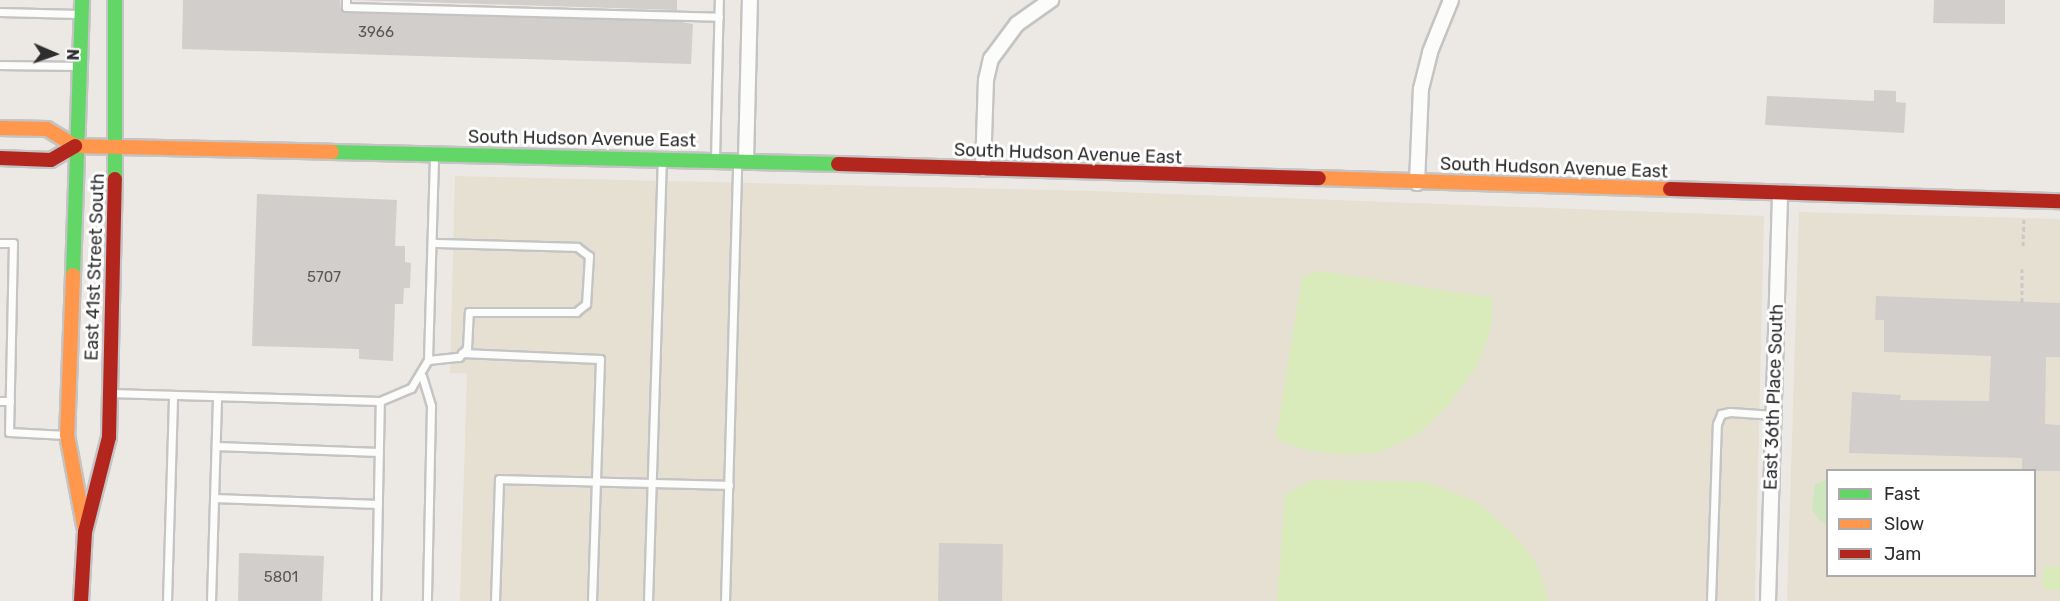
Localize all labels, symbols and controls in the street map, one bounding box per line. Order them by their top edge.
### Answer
north arrow [24,24,84,84]
house number: 3966 [358,24,394,42]
text: N [63,49,82,61]
street label: South Hudson Avenue East [468,126,696,152]
street label: South Hudson Avenue East [953,139,1183,169]
street label: South Hudson Avenue East [1439,153,1669,183]
street label: East 41st Street South [81,173,109,361]
house number: 5707 [307,269,341,287]
street label: East 36th Place South [1760,304,1788,490]
legend [1826,469,2036,577]
text: Fast [1884,483,1920,505]
text: Slow [1884,513,1924,535]
text: Jam [1884,543,1921,565]
house number: 5801 [264,569,298,587]

